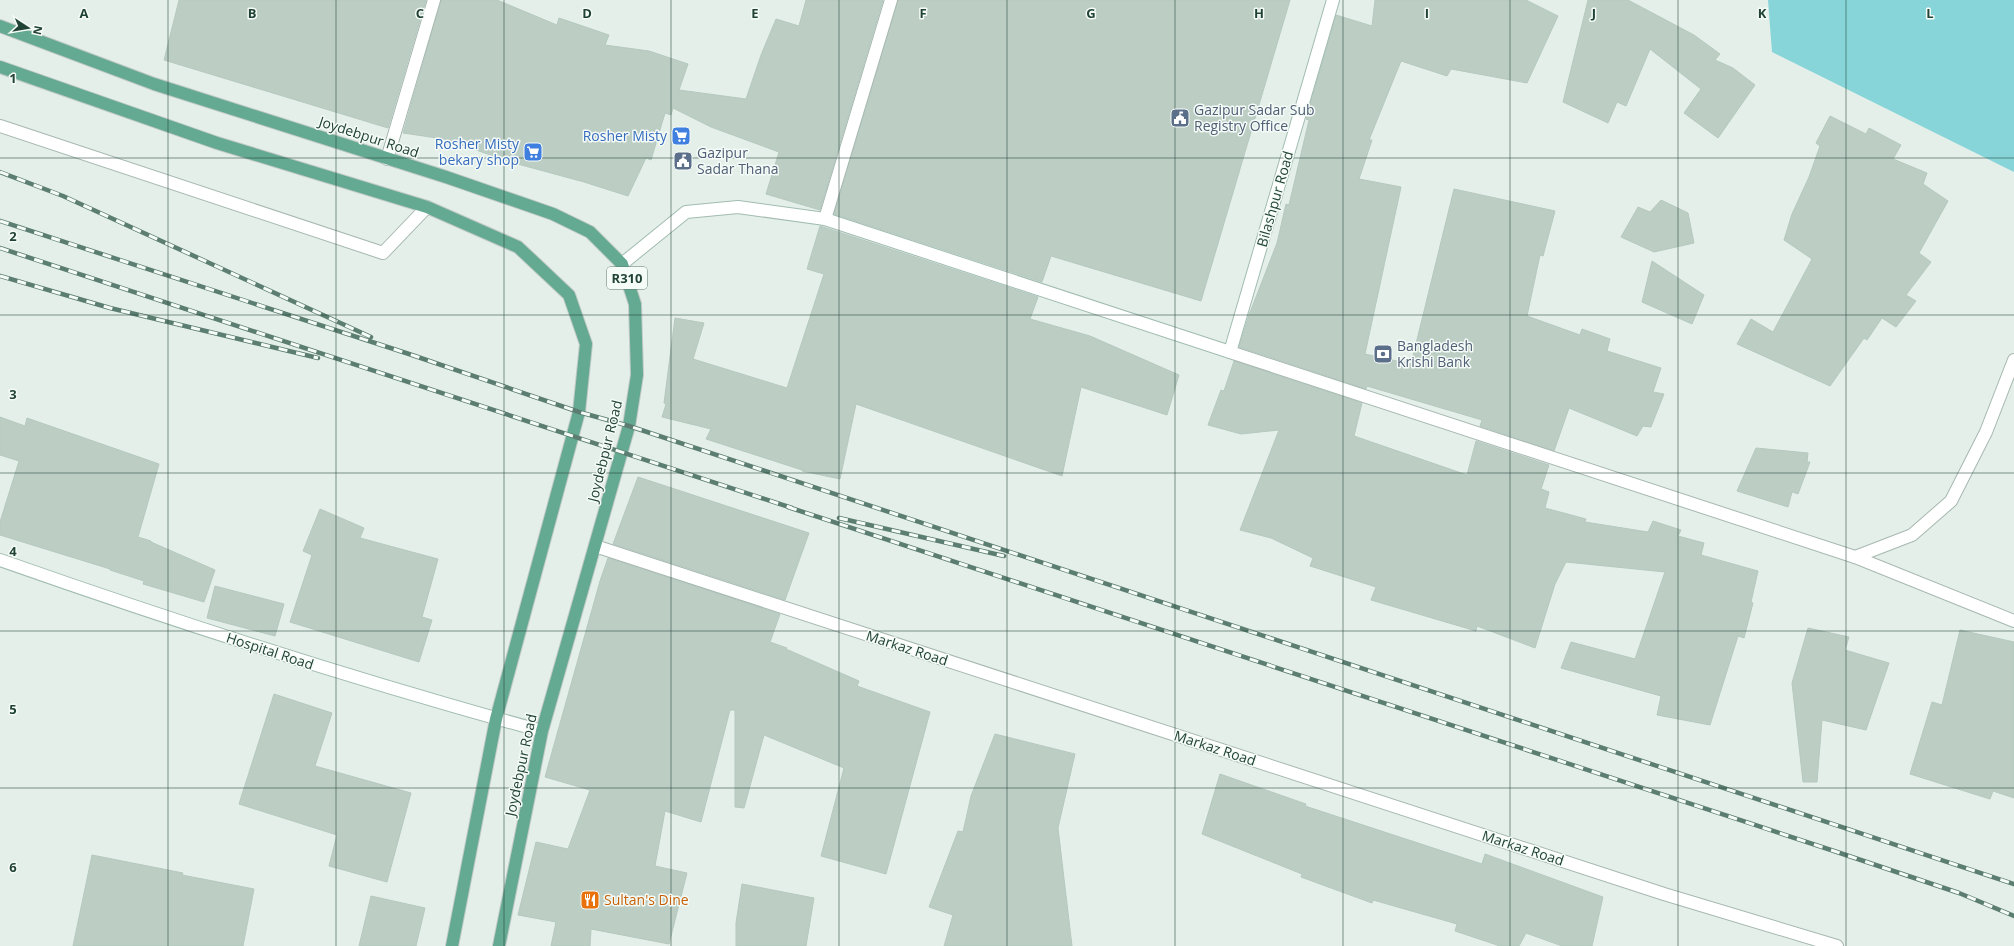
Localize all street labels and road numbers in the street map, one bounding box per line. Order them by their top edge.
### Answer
street label: Joydebpur Road [315,111,422,162]
street label: Bilashpur Road [1252,149,1297,249]
road number: R310 [607,267,647,289]
street label: Joydebpur Road [582,398,626,506]
street label: Markaz Road [864,625,950,670]
street label: Hospital Road [224,627,316,674]
street label: Joydebpur Road [500,712,541,820]
street label: Markaz Road [1172,725,1258,770]
street label: Markaz Road [1480,825,1566,870]

